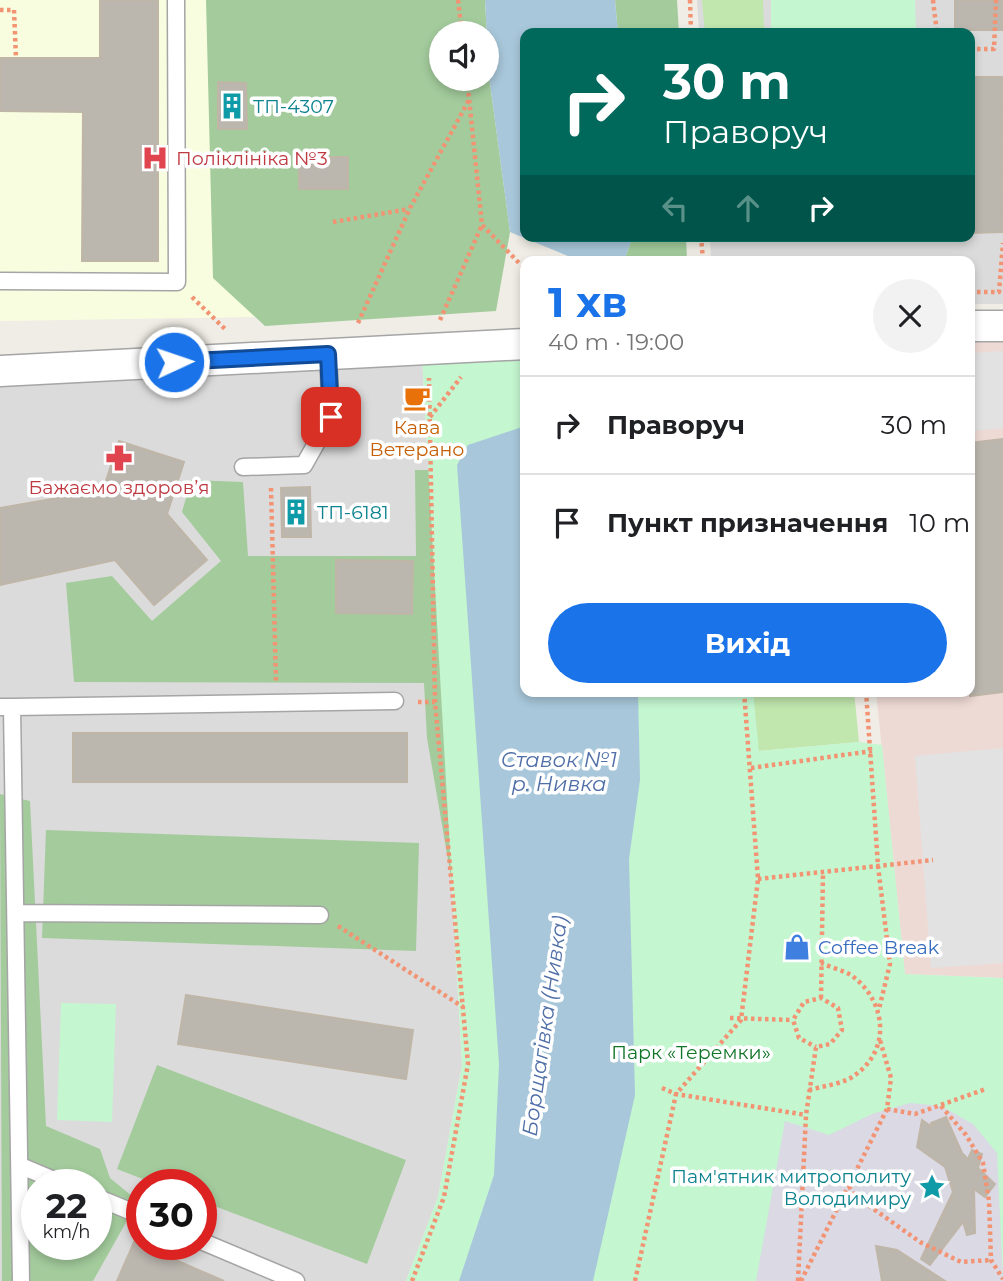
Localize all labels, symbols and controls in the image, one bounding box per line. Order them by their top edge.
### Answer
map controls [429,21,499,91]
button: sound [429,21,499,91]
text: 30 m [663,52,791,111]
icon: right [548,56,639,147]
building icon: ТП-4307 [217,91,247,121]
place label: ТП-4307 [253,95,334,118]
text: Праворуч [663,112,828,151]
hospital icon: Поліклініка №3 [140,143,170,173]
place label: Поліклініка №3 [176,147,328,170]
icon: left [656,189,694,227]
icon: ahead [729,189,767,227]
icon: right [802,189,840,227]
text: 1 хв [548,276,627,328]
button: close [873,279,947,353]
position arrow [137,325,211,399]
text: 40 m · 19:00 [548,328,684,356]
cafe icon: Кава Ветерано [402,383,432,413]
pin [301,387,361,447]
icon: arrive [312,398,350,436]
icon: right [548,406,586,444]
text: Праворуч [607,409,745,441]
text: 30 m [881,409,947,441]
place label: Кава Ветерано [370,416,464,461]
pharmacy icon: Бажаємо здоровʼя [104,443,134,473]
place label: Бажаємо здоровʼя [29,476,209,499]
building icon: ТП-6181 [281,497,311,527]
place label: ТП-6181 [317,501,389,524]
icon: arrive [548,504,586,542]
text: Пункт призначення [607,507,888,539]
text: 10 m [909,507,970,539]
button: Вихід [548,603,947,683]
water label: Ставок №1 р. Нивка [501,747,618,796]
water label: Борщагівка (Нивка) [517,914,572,1138]
shop icon: Coffee Break [782,932,812,962]
place label: Coffee Break [818,936,940,959]
park label: Парк «Теремки» [611,1041,771,1064]
place label: Пам'ятник митрополиту Володимиру [671,1165,911,1210]
speed limit sign: 30 [126,1169,217,1260]
place icon: Пам'ятник митрополиту Володимиру [917,1172,947,1202]
text: 22 [46,1184,87,1227]
text: km/h [42,1221,91,1243]

